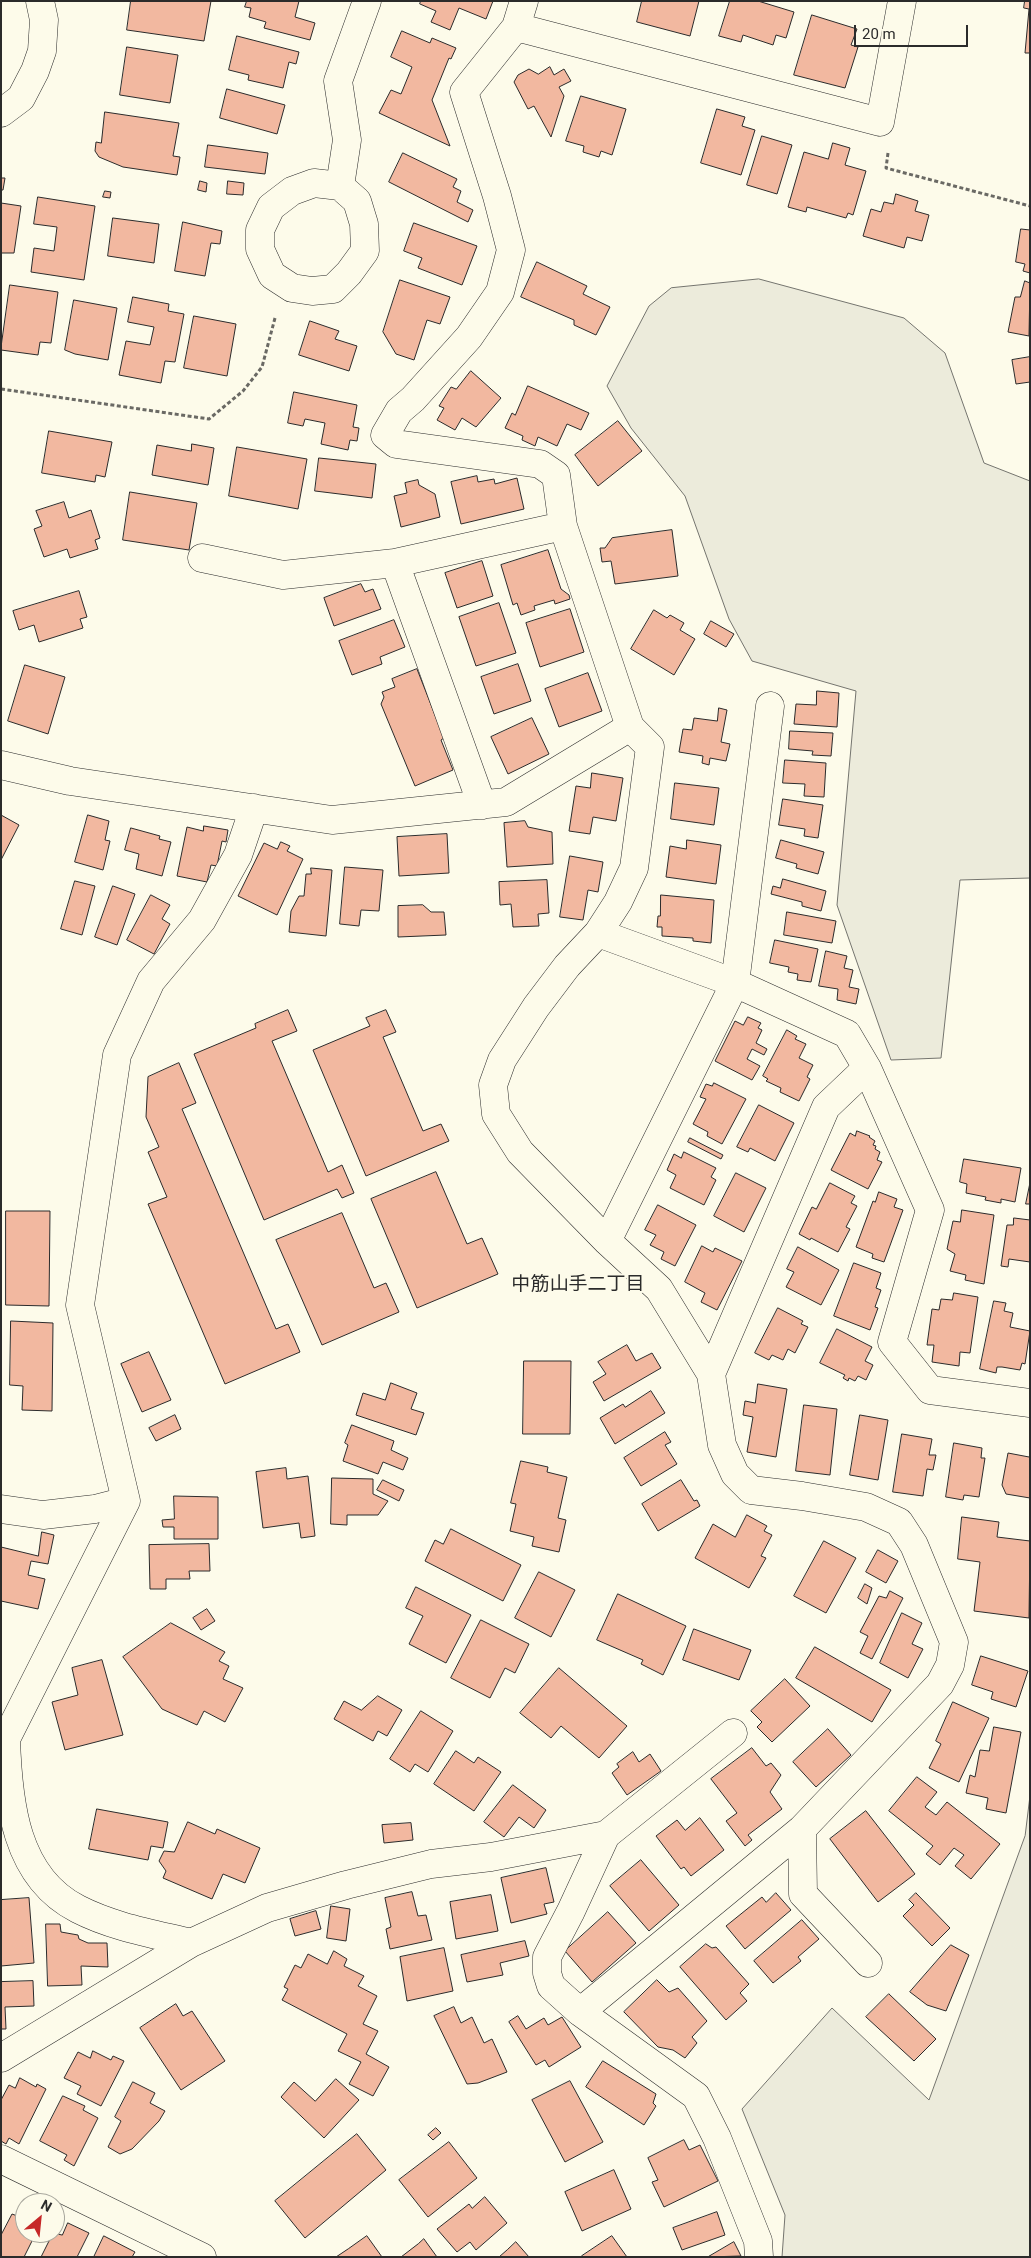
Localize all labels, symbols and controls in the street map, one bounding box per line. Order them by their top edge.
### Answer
scale bar [856,15,970,47]
text: 20 m [862,25,896,43]
district label: 中筋山手二丁目 [512,1274,644,1296]
north arrow [15,2193,65,2243]
text: N [38,2196,55,2215]

